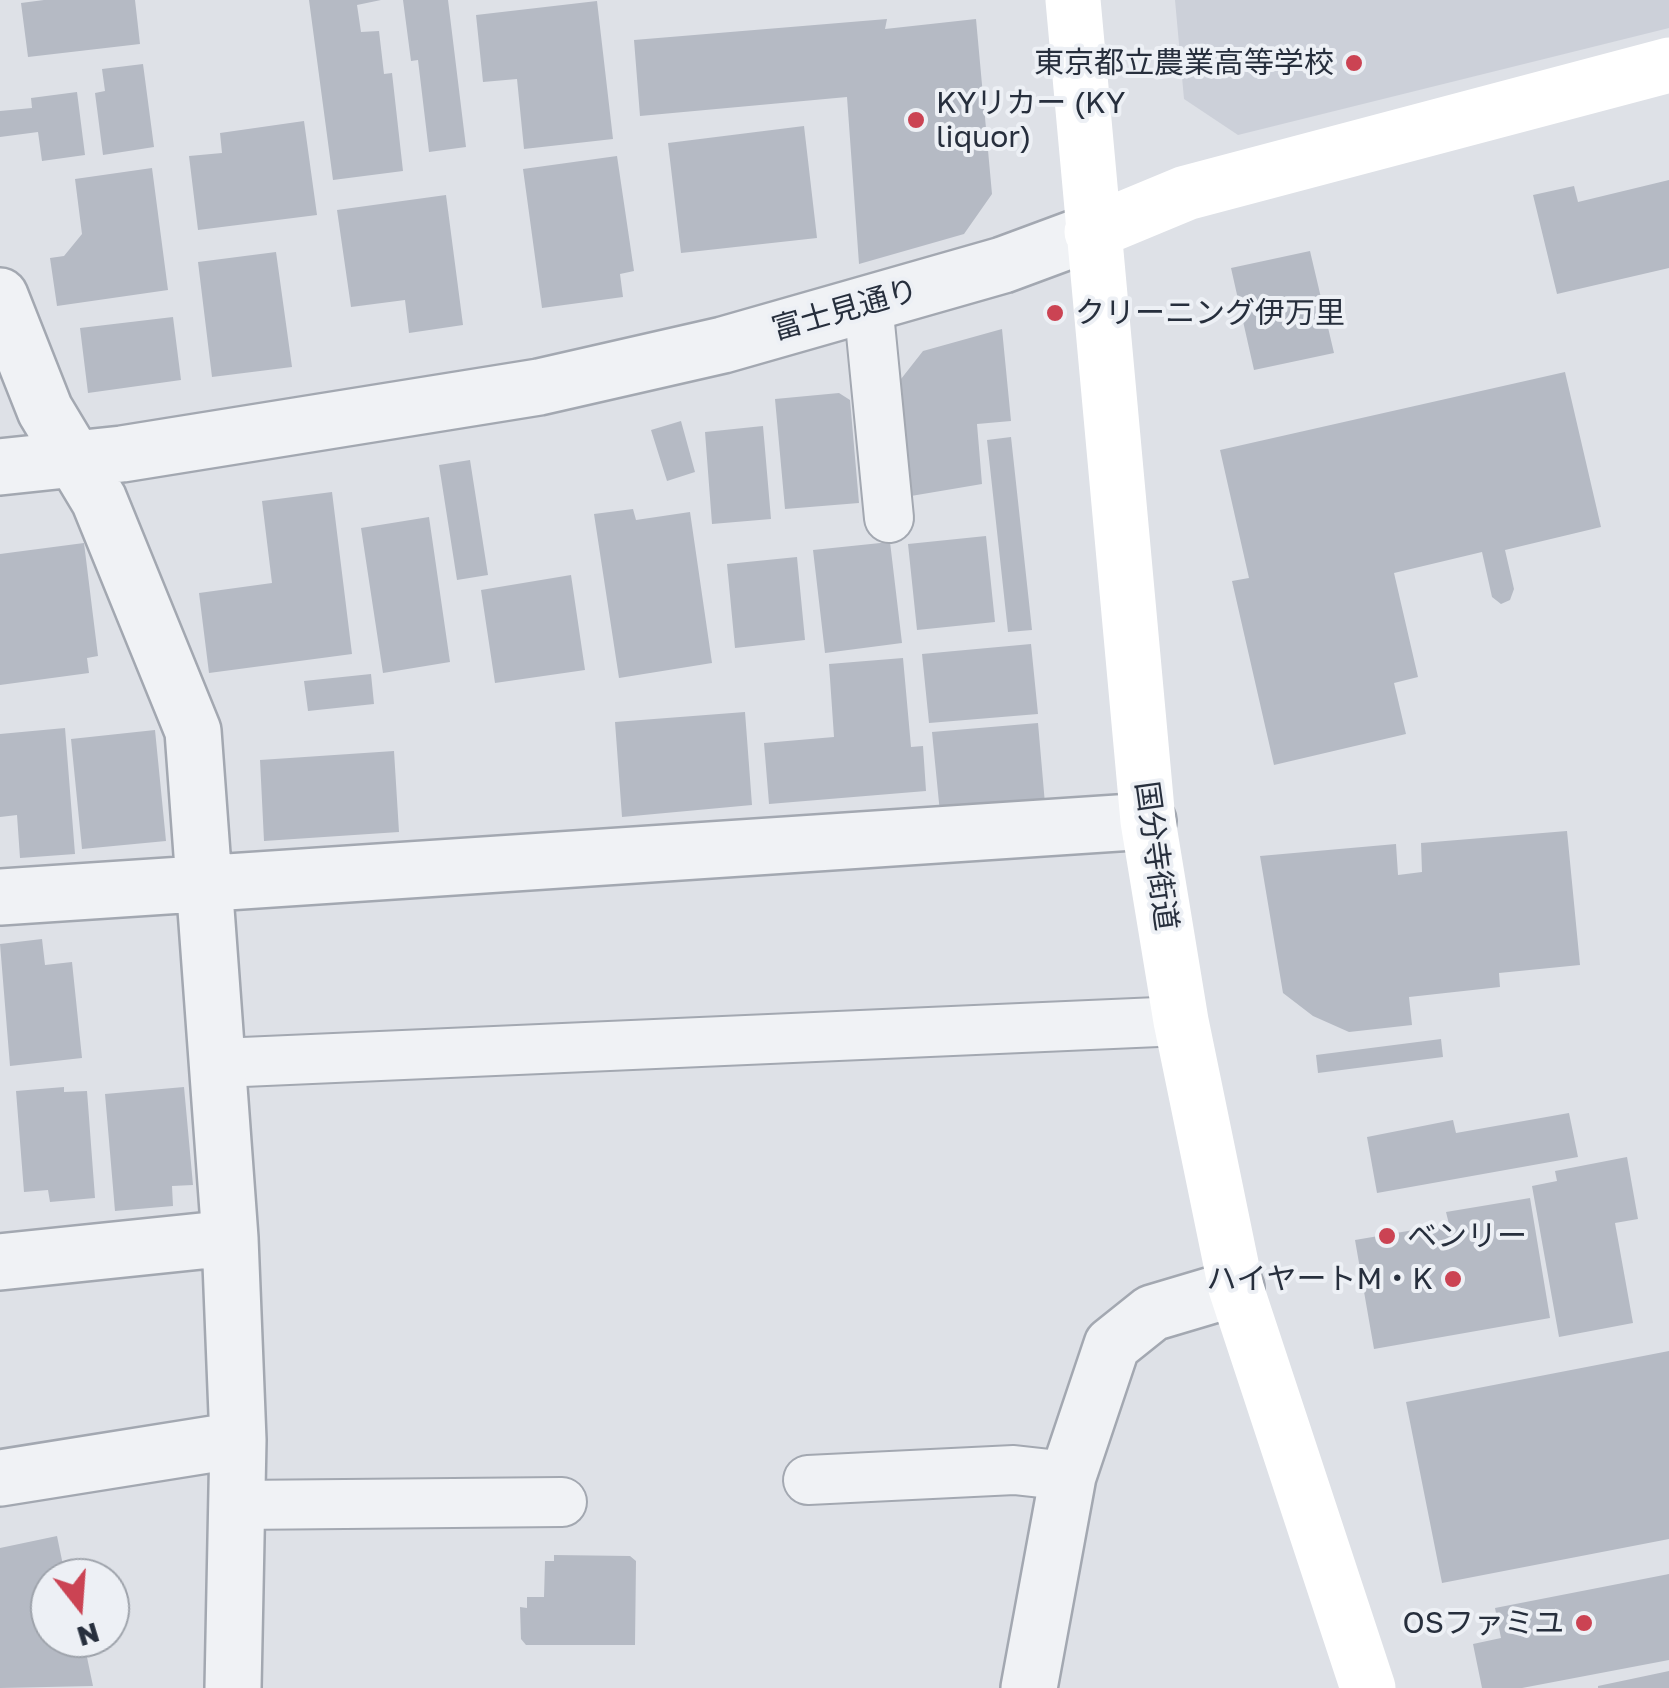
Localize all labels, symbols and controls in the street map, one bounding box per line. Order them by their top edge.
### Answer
place label: 東京都立農業高等学校 [1034,45,1334,81]
marker: 東京都立農業高等学校 [1343,52,1365,74]
place label: KYリカー (KY liquor) [936,85,1125,156]
marker: KYリカー (KY liquor) [905,109,927,131]
street label: 富士見通り [768,272,922,348]
place label: クリーニング伊万里 [1075,295,1345,331]
marker: クリーニング伊万里 [1044,302,1066,324]
street label: 国分寺街道 [1128,779,1184,933]
place label: ベンリー [1407,1218,1527,1254]
marker: ベンリー [1376,1225,1398,1247]
place label: ハイヤートM・K [1207,1261,1433,1297]
marker: ハイヤートM・K [1442,1268,1464,1290]
north arrow [30,1558,130,1658]
place label: OSファミユ [1403,1605,1564,1641]
marker: OSファミユ [1573,1612,1595,1634]
text: N [73,1616,103,1654]

